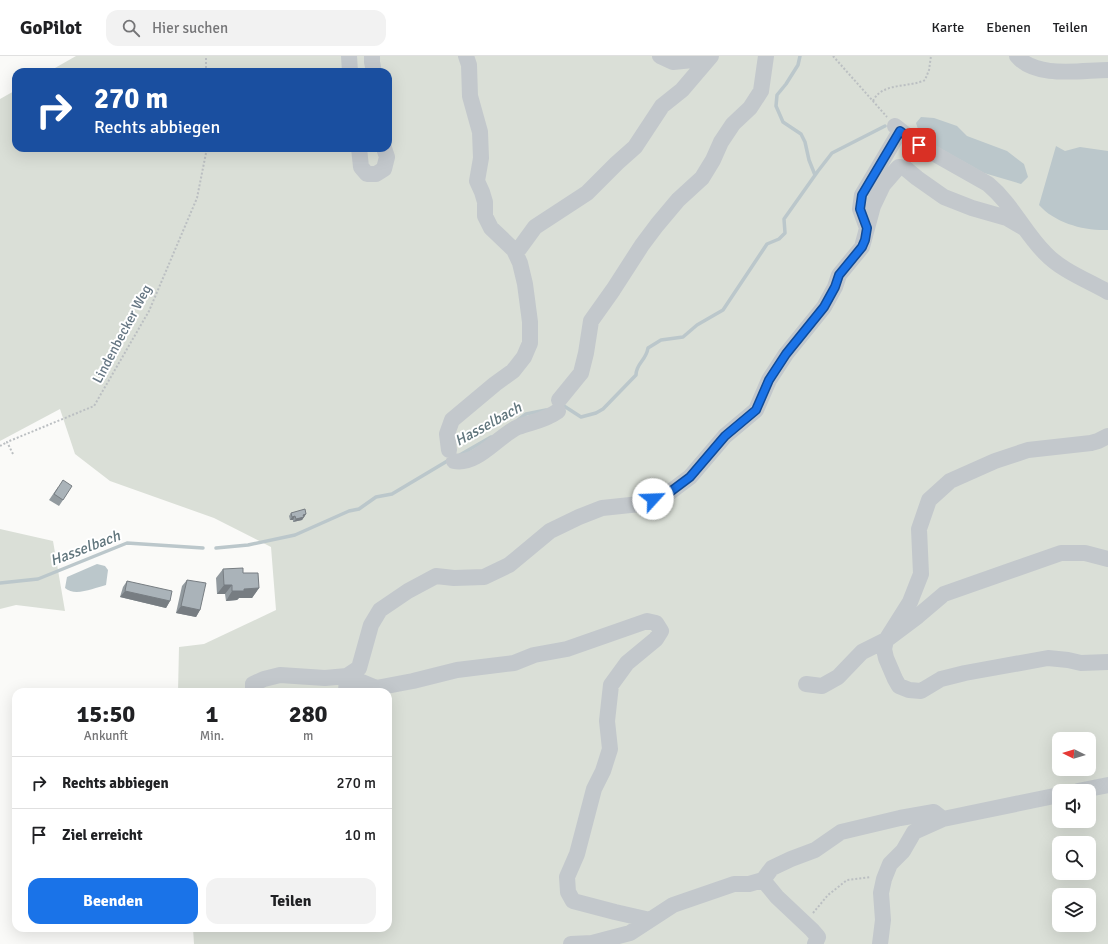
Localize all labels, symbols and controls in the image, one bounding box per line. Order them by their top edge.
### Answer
search box [106,10,386,46]
text: GoPilot [20,16,82,40]
icon: search [120,17,142,39]
text: Hier suchen [152,19,228,37]
text: Karte [932,19,964,36]
text: Ebenen [986,19,1031,36]
text: Teilen [1053,19,1088,36]
text: 270 m [94,82,168,116]
icon: right [28,84,80,136]
text: Rechts abbiegen [94,116,220,138]
pin [902,128,936,162]
icon: arrive [908,134,930,156]
street label: Lindenbecker Weg [89,282,155,386]
water label: Hasselbach [452,398,525,450]
position arrow [632,478,674,520]
water label: Hasselbach [47,526,123,570]
text: 15:50 [76,699,135,729]
text: 1 [206,699,218,729]
text: 280 [289,699,328,729]
text: Ankunft [84,728,128,744]
text: Min. [200,728,224,744]
text: m [303,728,313,744]
north arrow [1052,732,1096,776]
map controls [1052,732,1096,932]
icon: right [28,772,50,794]
text: Rechts abbiegen [62,774,169,792]
text: 270 m [336,774,376,792]
button: sound [1052,784,1096,828]
icon: arrive [28,824,50,846]
text: Ziel erreicht [62,826,143,844]
text: 10 m [345,826,376,844]
button: search [1052,836,1096,880]
button: Beenden [28,878,198,924]
button: Teilen [206,878,376,924]
button: layers [1052,888,1096,932]

